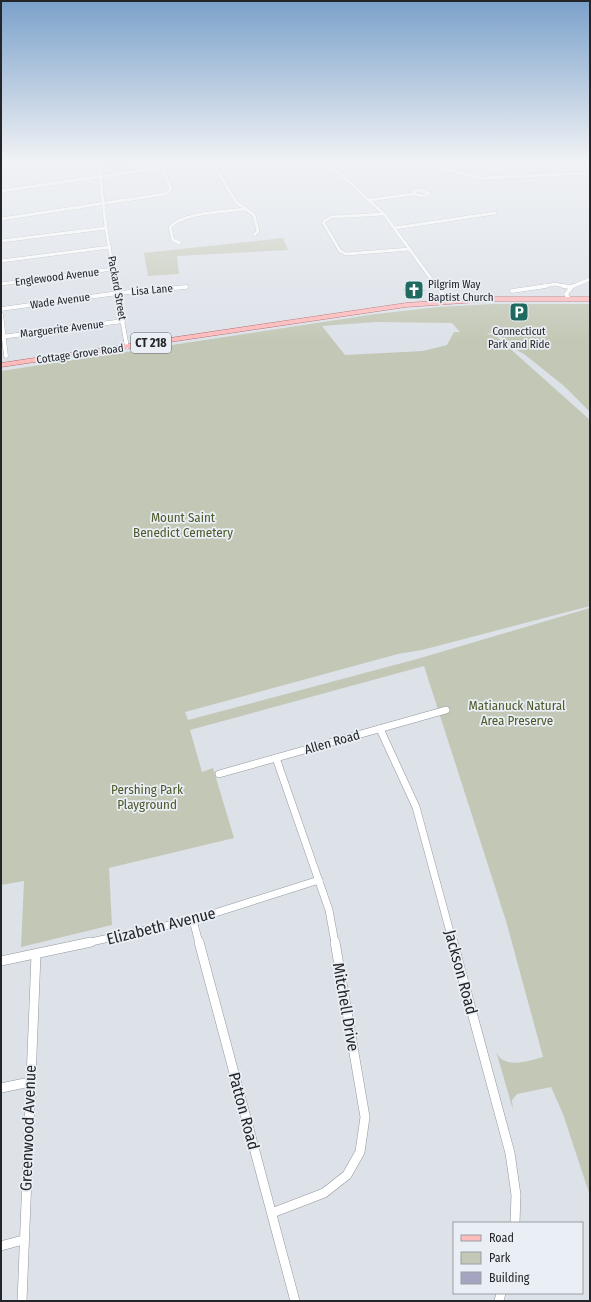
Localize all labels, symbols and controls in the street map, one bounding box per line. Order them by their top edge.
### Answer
street label: Packard Street [105,255,129,321]
street label: Englewood Avenue [14,265,100,289]
place label: Pilgrim Way Baptist Church [428,278,494,304]
church icon: Pilgrim Way Baptist Church [403,279,425,301]
street label: Lisa Lane [131,282,173,298]
street label: Wade Avenue [29,290,91,312]
parking icon: Connecticut Park and Ride [508,301,530,323]
street label: Marguerite Avenue [19,317,105,341]
place label: Connecticut Park and Ride [488,325,550,351]
road number: CT 218 [131,333,171,353]
street label: Cottage Grove Road [36,341,124,367]
park label: Mount Saint Benedict Cemetery [133,510,233,540]
park label: Matianuck Natural Area Preserve [469,698,566,728]
street label: Allen Road [303,727,361,757]
park label: Pershing Park Playground [111,782,184,812]
street label: Elizabeth Avenue [105,903,217,949]
street label: Jackson Road [441,928,481,1016]
street label: Mitchell Drive [329,961,363,1053]
street label: Greenwood Avenue [16,1064,40,1191]
street label: Patton Road [225,1070,263,1152]
legend [453,1222,583,1294]
text: Road [489,1231,514,1245]
text: Park [489,1251,511,1265]
text: Building [489,1271,530,1285]

